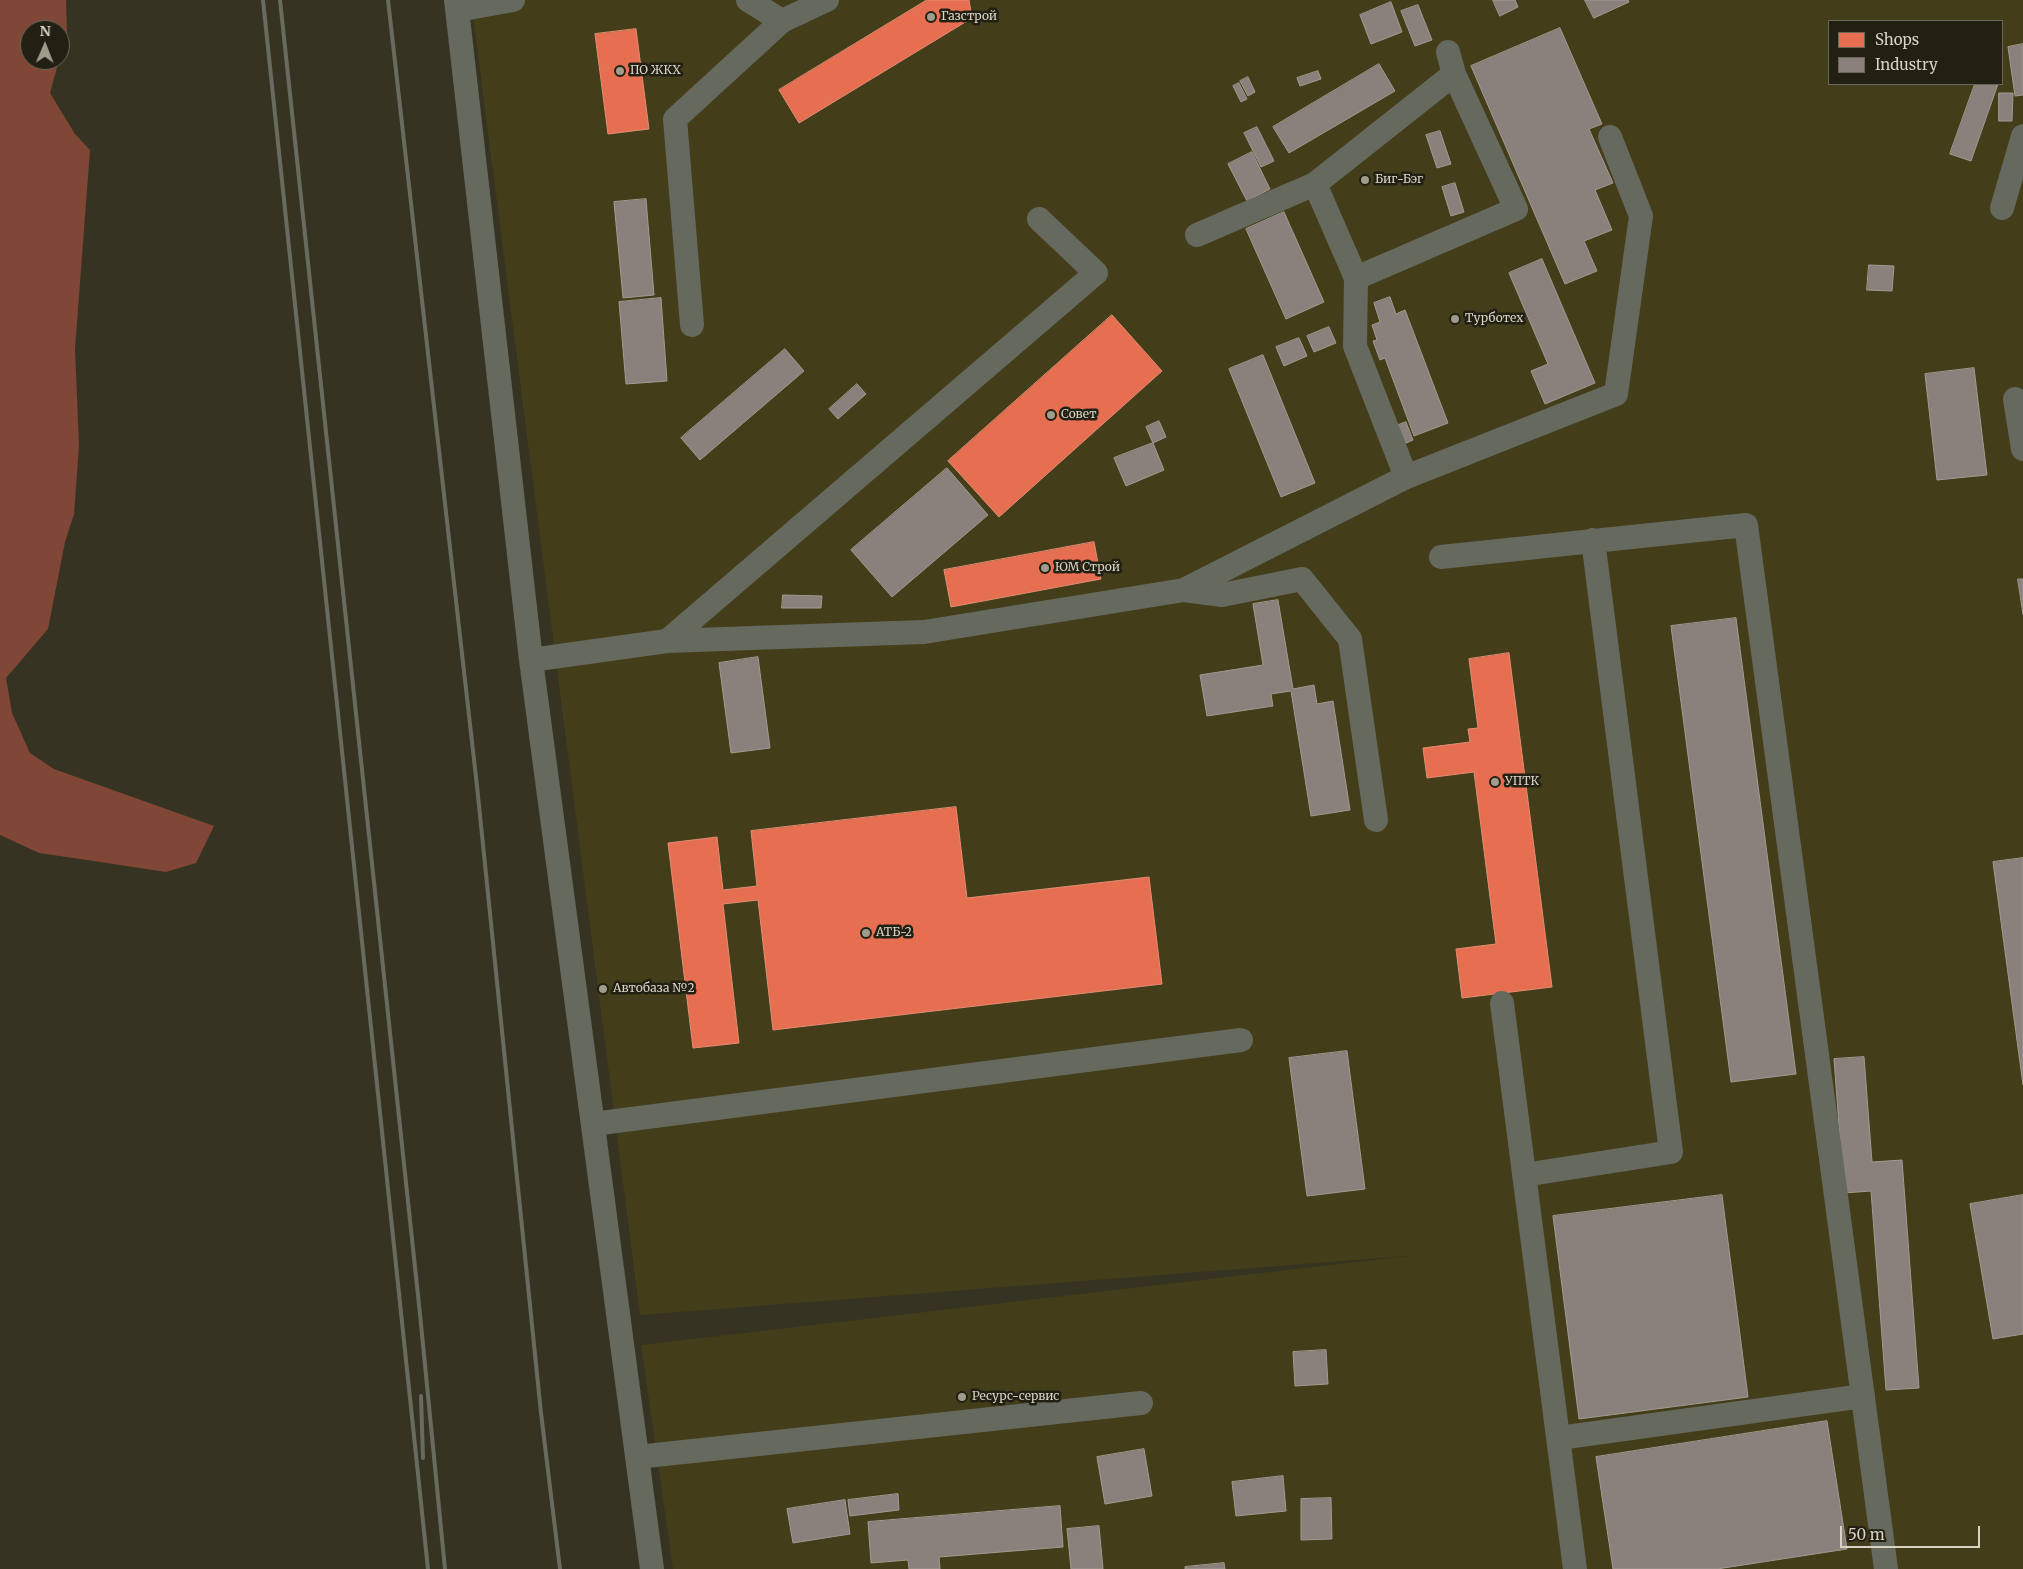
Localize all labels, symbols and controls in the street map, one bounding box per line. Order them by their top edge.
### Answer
place label: Газстрой [941,10,997,24]
marker: Газстрой [925,11,937,23]
north arrow [20,20,70,70]
legend [1828,20,2003,85]
text: N [40,22,51,40]
text: Shops [1875,30,1919,49]
text: Industry [1875,55,1938,74]
place label: ПО ЖКХ [630,64,681,78]
marker: ПО ЖКХ [614,65,626,77]
place label: Биг-Бэг [1375,173,1423,187]
marker: Биг-Бэг [1359,174,1371,186]
place label: Турботех [1465,312,1523,326]
marker: Турботех [1449,313,1461,325]
place label: Совет [1061,408,1097,422]
marker: Совет [1045,409,1057,421]
place label: ЮМ Строй [1055,561,1120,575]
marker: ЮМ Строй [1039,562,1051,574]
place label: УПТК [1505,775,1539,789]
marker: УПТК [1489,776,1501,788]
place label: АТБ-2 [876,926,912,940]
marker: АТБ-2 [860,927,872,939]
place label: Автобаза №2 [613,982,695,996]
marker: Автобаза №2 [597,983,609,995]
place label: Ресурс-сервис [972,1390,1059,1404]
marker: Ресурс-сервис [956,1391,968,1403]
scale bar [1843,1516,1983,1548]
text: 50 m [1848,1525,1885,1544]

